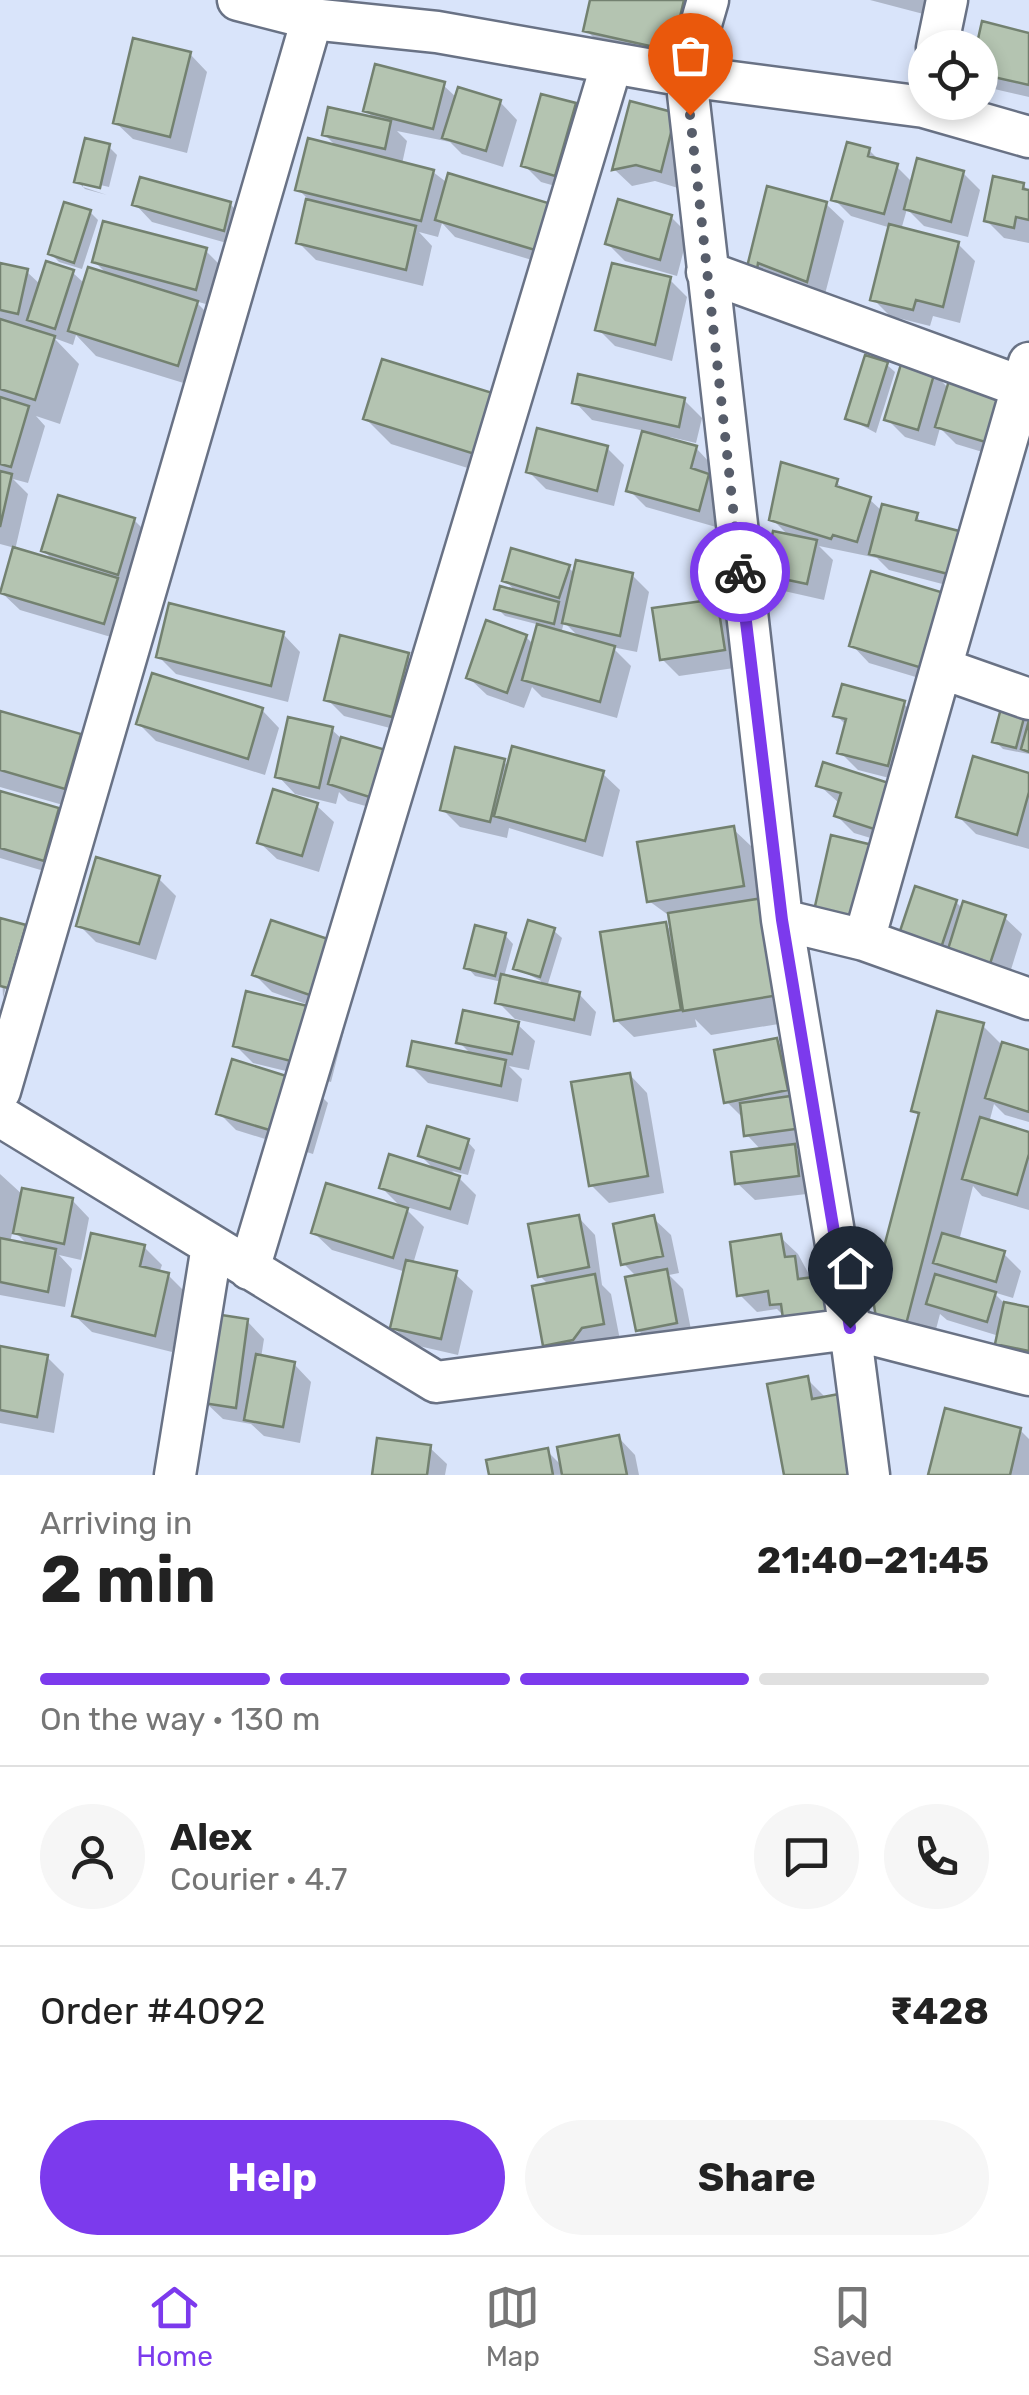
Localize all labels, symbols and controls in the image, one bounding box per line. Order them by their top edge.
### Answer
pin [648,13,733,116]
icon: bag [663,28,718,83]
map controls [908,30,998,120]
button: locate [908,30,998,120]
courier [690,522,790,622]
icon: bike [713,545,768,600]
pin [808,1226,893,1329]
icon: home [823,1241,878,1296]
text: Arriving in [40,1504,192,1542]
text: 21:40–21:45 [757,1537,989,1583]
text: 2 min [40,1541,216,1618]
text: On the way · 130 m [40,1700,320,1738]
button: person [40,1804,145,1909]
button: chat [754,1804,859,1909]
button: phone [884,1804,989,1909]
text: Alex [170,1814,252,1860]
text: Courier · 4.7 [170,1860,347,1898]
text: Order #4092 [40,1988,266,2034]
text: ₹428 [890,1988,989,2034]
button: Help [40,2120,505,2235]
button: Share [525,2120,989,2235]
tab: Home [136,2280,213,2373]
tab: Map [485,2280,540,2373]
tab: Saved [813,2280,893,2373]

